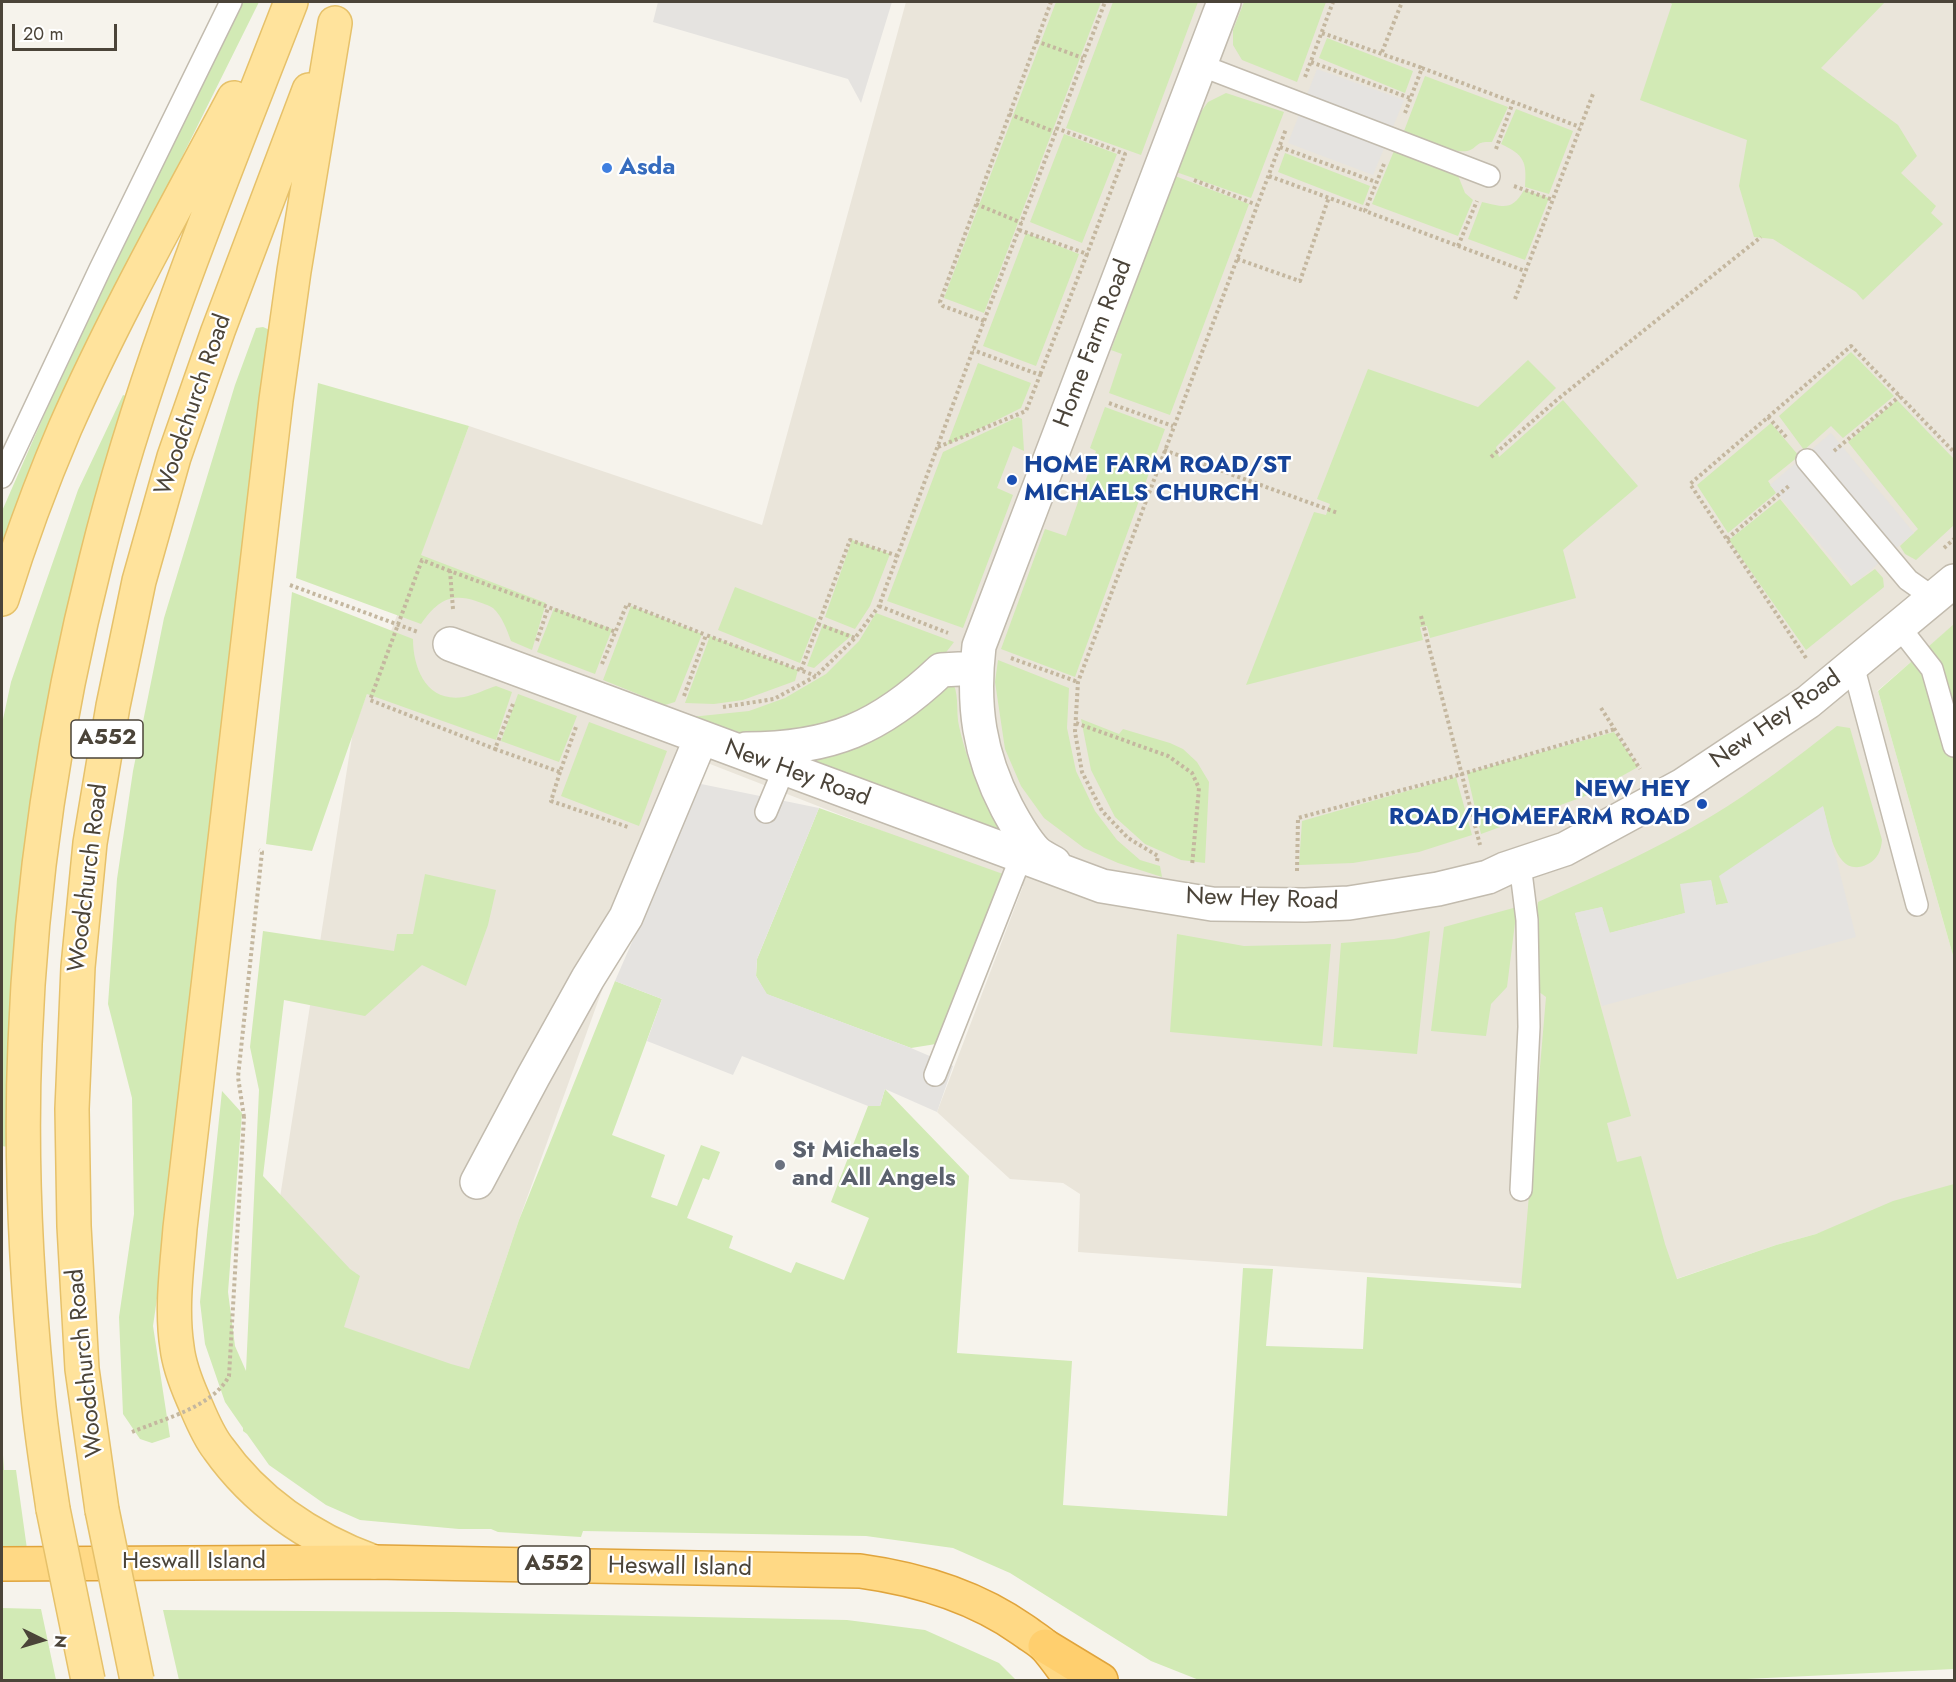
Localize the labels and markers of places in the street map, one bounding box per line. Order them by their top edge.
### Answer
place label: Asda [619,154,675,182]
marker: Asda [600,161,614,175]
place label: HOME FARM ROAD/ST MICHAELS CHURCH [1024,452,1291,508]
marker: HOME FARM ROAD/ST MICHAELS CHURCH [1005,473,1019,487]
place label: NEW HEY ROAD/HOMEFARM ROAD [1389,776,1690,832]
marker: NEW HEY ROAD/HOMEFARM ROAD [1695,797,1709,811]
place label: St Michaels and All Angels [792,1137,956,1193]
marker: St Michaels and All Angels [773,1158,787,1172]

